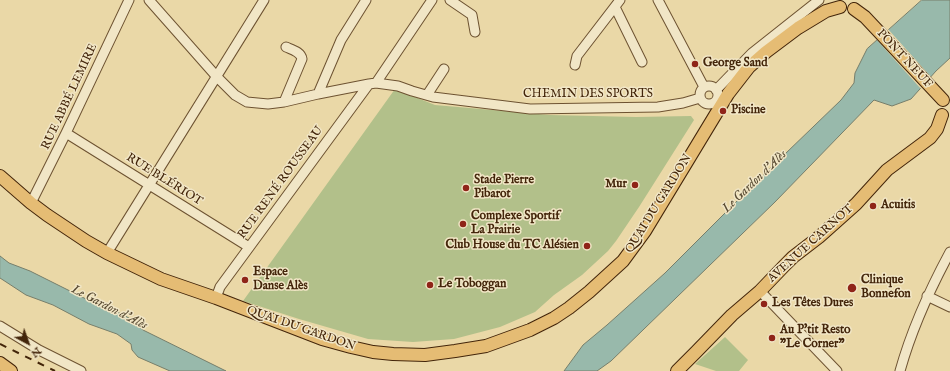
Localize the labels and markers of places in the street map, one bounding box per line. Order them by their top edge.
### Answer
place label: George Sand [703,57,768,71]
marker: George Sand [690,59,700,69]
place label: Piscine [731,104,766,118]
marker: Piscine [718,106,728,116]
place label: Stade Pierre Pibarot [474,174,534,202]
place label: Mur [605,178,627,192]
marker: Mur [630,180,640,190]
marker: Stade Pierre Pibarot [461,183,471,193]
place label: Acuitis [881,199,915,213]
marker: Acuitis [868,201,878,211]
place label: Complexe Sportif La Prairie [471,210,560,238]
marker: Complexe Sportif La Prairie [458,219,468,229]
place label: Club House du TC Alésien [446,239,579,253]
marker: Club House du TC Alésien [582,241,592,251]
place label: Espace Danse Alès [253,266,308,294]
place label: Clinique Bonnefon [861,274,911,302]
marker: Espace Danse Alès [240,275,250,285]
place label: Le Toboggan [438,278,506,292]
marker: Le Toboggan [425,280,435,290]
marker: Clinique Bonnefon [846,282,858,294]
place label: Les Têtes Dures [772,297,853,311]
marker: Les Têtes Dures [759,299,769,309]
place label: Au P'tit Resto "Le Corner" [780,324,851,352]
marker: Au P'tit Resto "Le Corner" [767,333,777,343]

